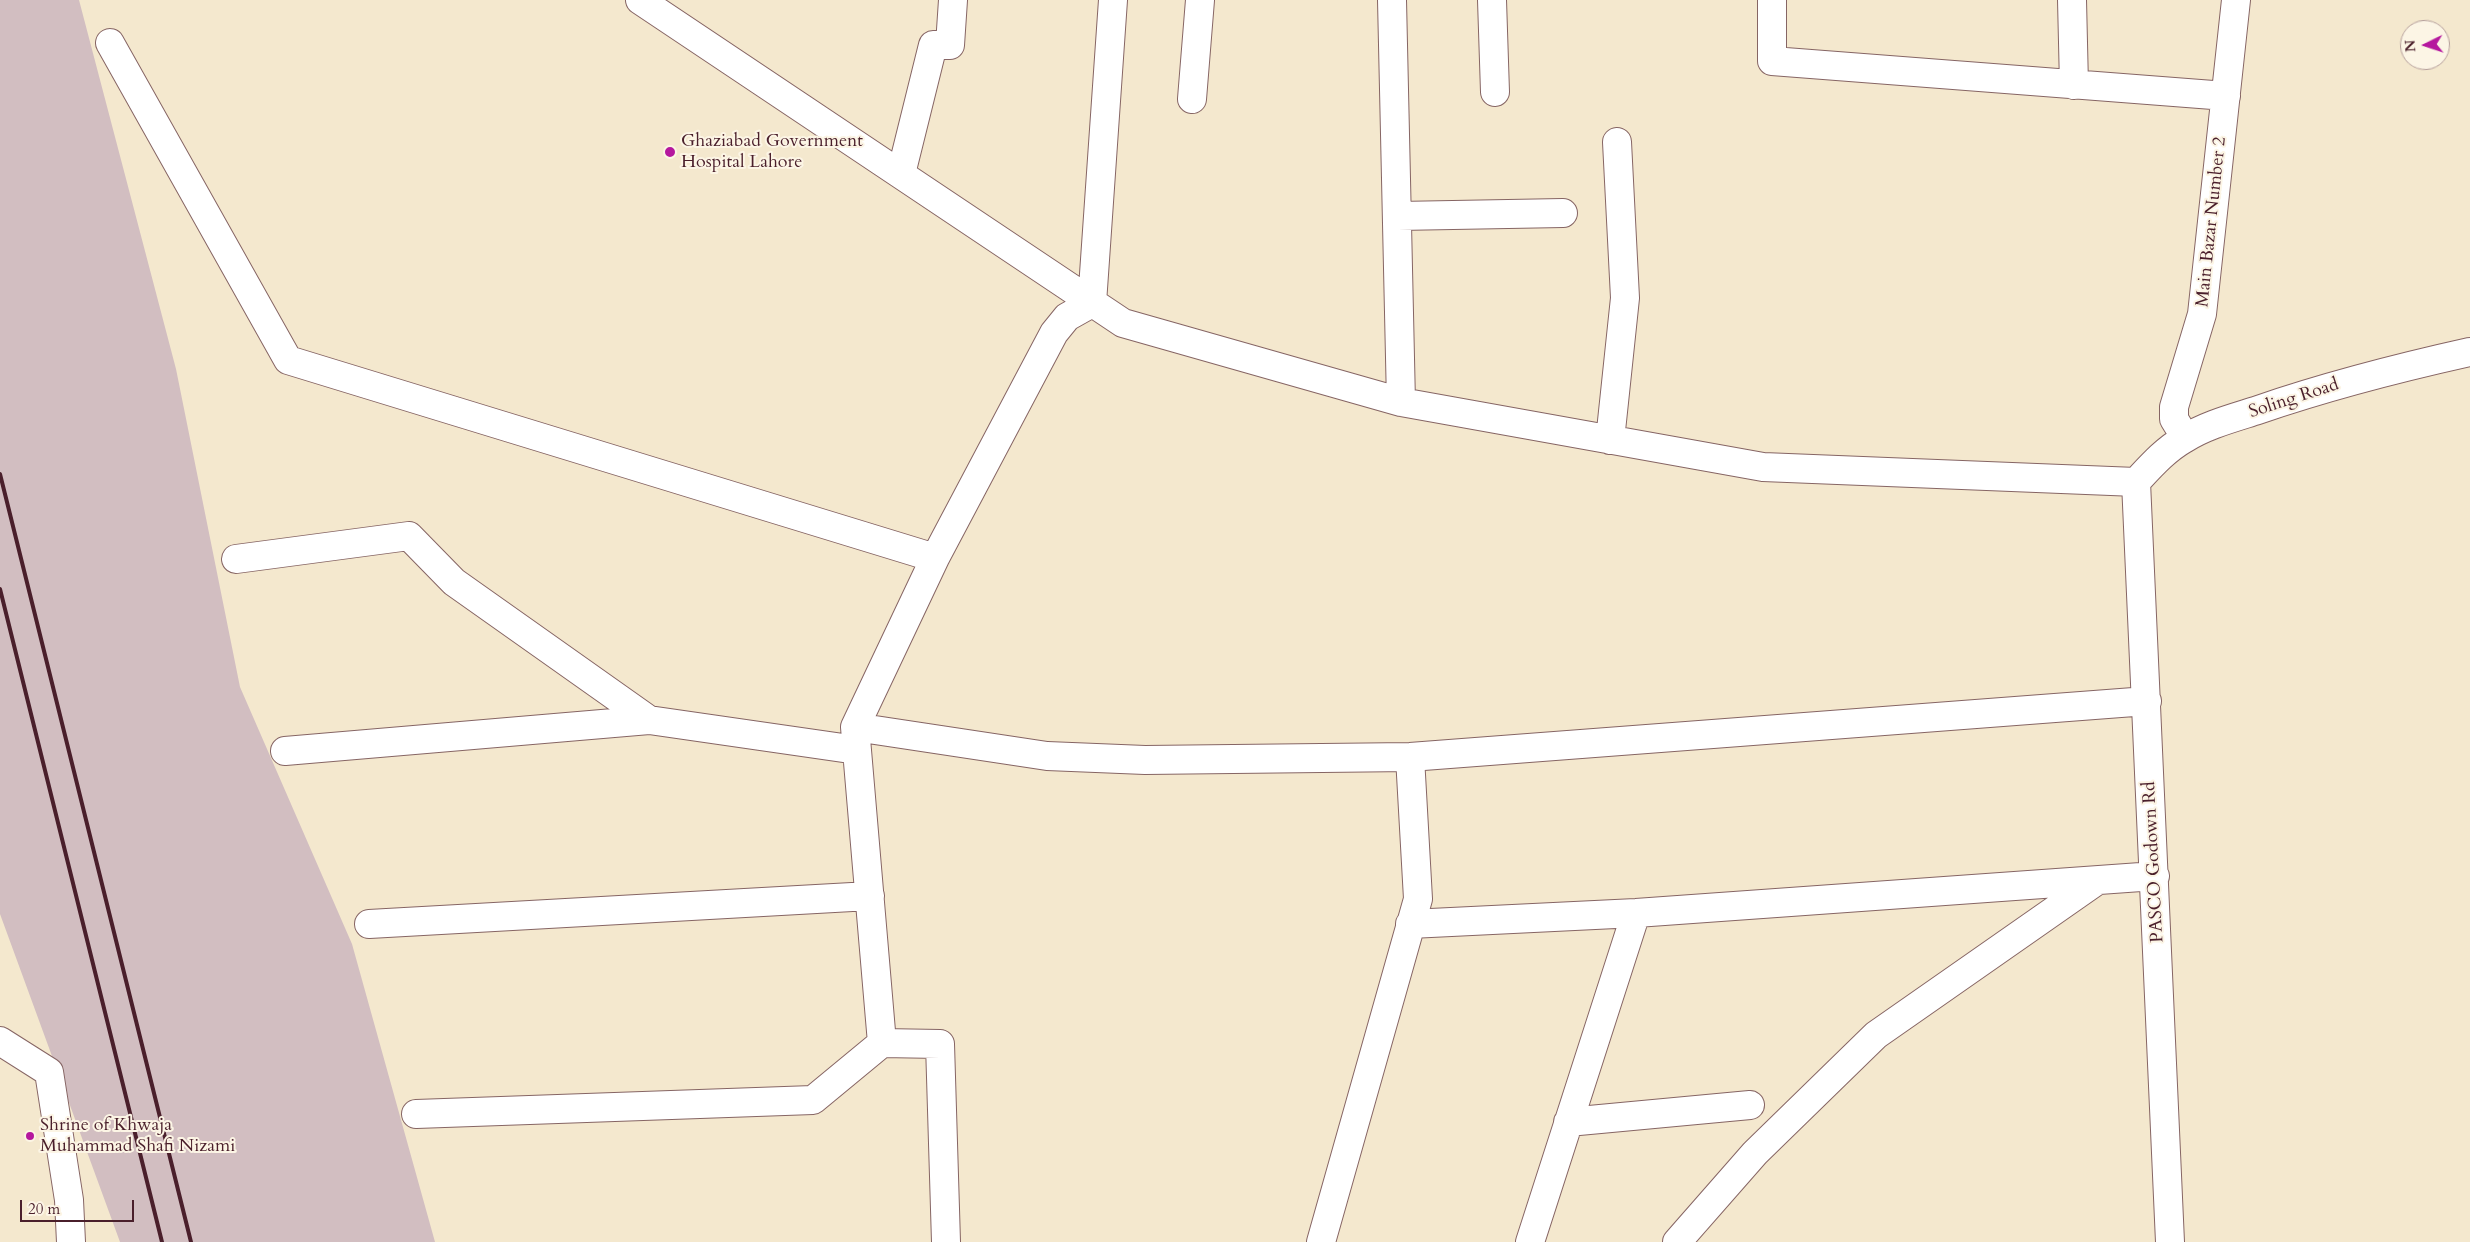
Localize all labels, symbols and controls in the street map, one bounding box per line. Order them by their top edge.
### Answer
north arrow [2400,20,2450,70]
text: N [2401,39,2420,53]
place label: Ghaziabad Government Hospital Lahore [681,131,863,173]
street label: Main Bazar Number 2 [2192,136,2232,308]
marker: Ghaziabad Government Hospital Lahore [663,145,677,159]
street label: Soling Road [2246,374,2342,424]
street label: PASCO Godown Rd [2139,781,2169,943]
place label: Shrine of Khwaja Muhammad Shafi Nizami [40,1115,235,1158]
marker: Shrine of Khwaja Muhammad Shafi Nizami [24,1130,36,1142]
scale bar [22,1190,136,1222]
text: 20 m [28,1199,60,1219]

